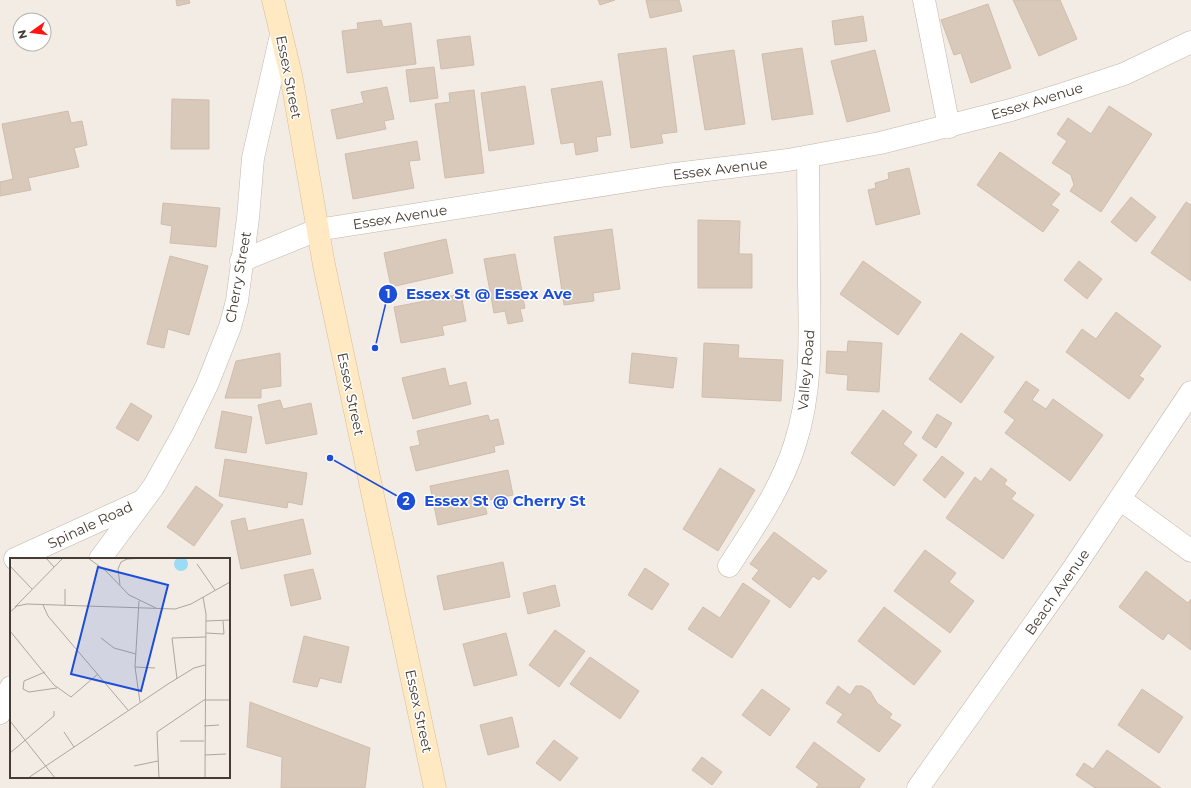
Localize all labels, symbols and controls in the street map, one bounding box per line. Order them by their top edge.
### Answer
north arrow [12,12,52,52]
text: N [14,28,30,40]
street label: Essex Street [272,34,306,121]
street label: Essex Avenue [989,78,1085,124]
street label: Essex Avenue [672,154,768,184]
street label: Essex Avenue [352,201,448,233]
street label: Cherry Street [221,230,255,324]
callout: Essex St @ Essex Ave [378,280,580,307]
text: Essex St @ Essex Ave [406,284,572,303]
text: 1 [386,286,390,301]
street label: Valley Road [794,329,818,411]
street label: Essex Street [333,351,369,438]
callout: Essex St @ Cherry St [396,488,593,515]
text: Essex St @ Cherry St [424,491,586,510]
text: 2 [402,493,410,508]
street label: Spinale Road [44,497,136,553]
street label: Beach Avenue [1021,546,1093,638]
inset map [10,558,230,778]
street label: Essex Street [401,668,437,755]

